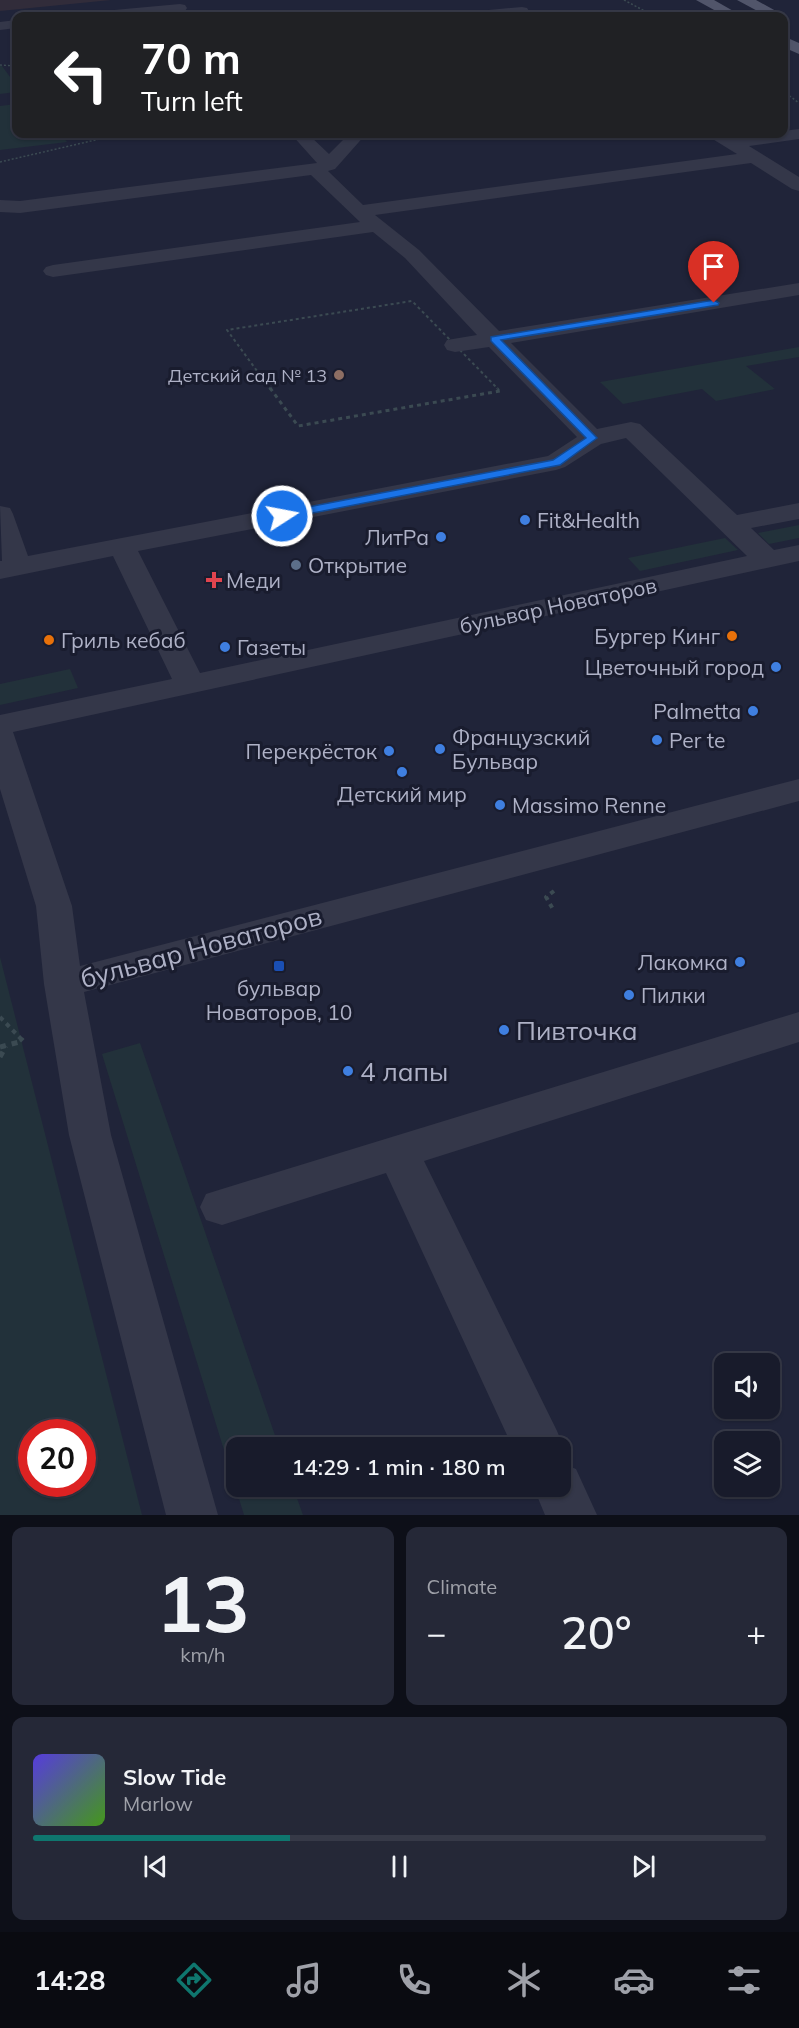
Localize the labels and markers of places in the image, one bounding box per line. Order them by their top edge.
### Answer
pin [688,241,739,303]
place label: Детский сад № 13 [168,364,327,387]
marker: Детский сад № 13 [332,368,346,382]
place label: Fit&Health [537,507,640,533]
marker: Fit&Health [518,513,532,527]
place label: ЛитРа [365,524,429,550]
marker: ЛитРа [434,530,448,544]
place label: Открытие [308,552,407,578]
marker: Открытие [289,558,303,572]
place label: Меди [226,567,281,593]
marker: Меди [207,573,221,587]
place label: Бургер Кинг [594,623,721,649]
place label: Гриль кебаб [61,627,186,653]
marker: Бургер Кинг [725,629,739,643]
marker: Гриль кебаб [42,633,56,647]
place label: Газеты [237,634,306,660]
marker: Газеты [218,640,232,654]
place label: Цветочный город [585,654,764,680]
marker: Цветочный город [769,660,783,674]
place label: Palmetta [653,698,741,724]
marker: Palmetta [746,704,760,718]
place label: Французский Бульвар [452,724,590,774]
place label: Per te [669,727,725,753]
marker: Per te [650,733,664,747]
place label: Перекрёсток [245,738,378,764]
marker: Французский Бульвар [433,742,447,756]
marker: Перекрёсток [382,744,396,758]
marker: Детский мир [395,765,409,779]
place label: Детский мир [337,781,467,807]
place label: Massimo Renne [512,792,666,818]
marker: Massimo Renne [493,798,507,812]
place label: Лакомка [637,949,728,975]
marker: Лакомка [733,955,747,969]
marker: бульвар Новаторов, 10 [272,959,286,973]
place label: бульвар Новаторов, 10 [206,975,352,1025]
place label: Пилки [641,982,706,1008]
marker: Пилки [622,988,636,1002]
place label: Пивточка [516,1014,638,1047]
marker: Пивточка [497,1023,511,1037]
place label: 4 лапы [360,1055,448,1088]
marker: 4 лапы [341,1064,355,1078]

